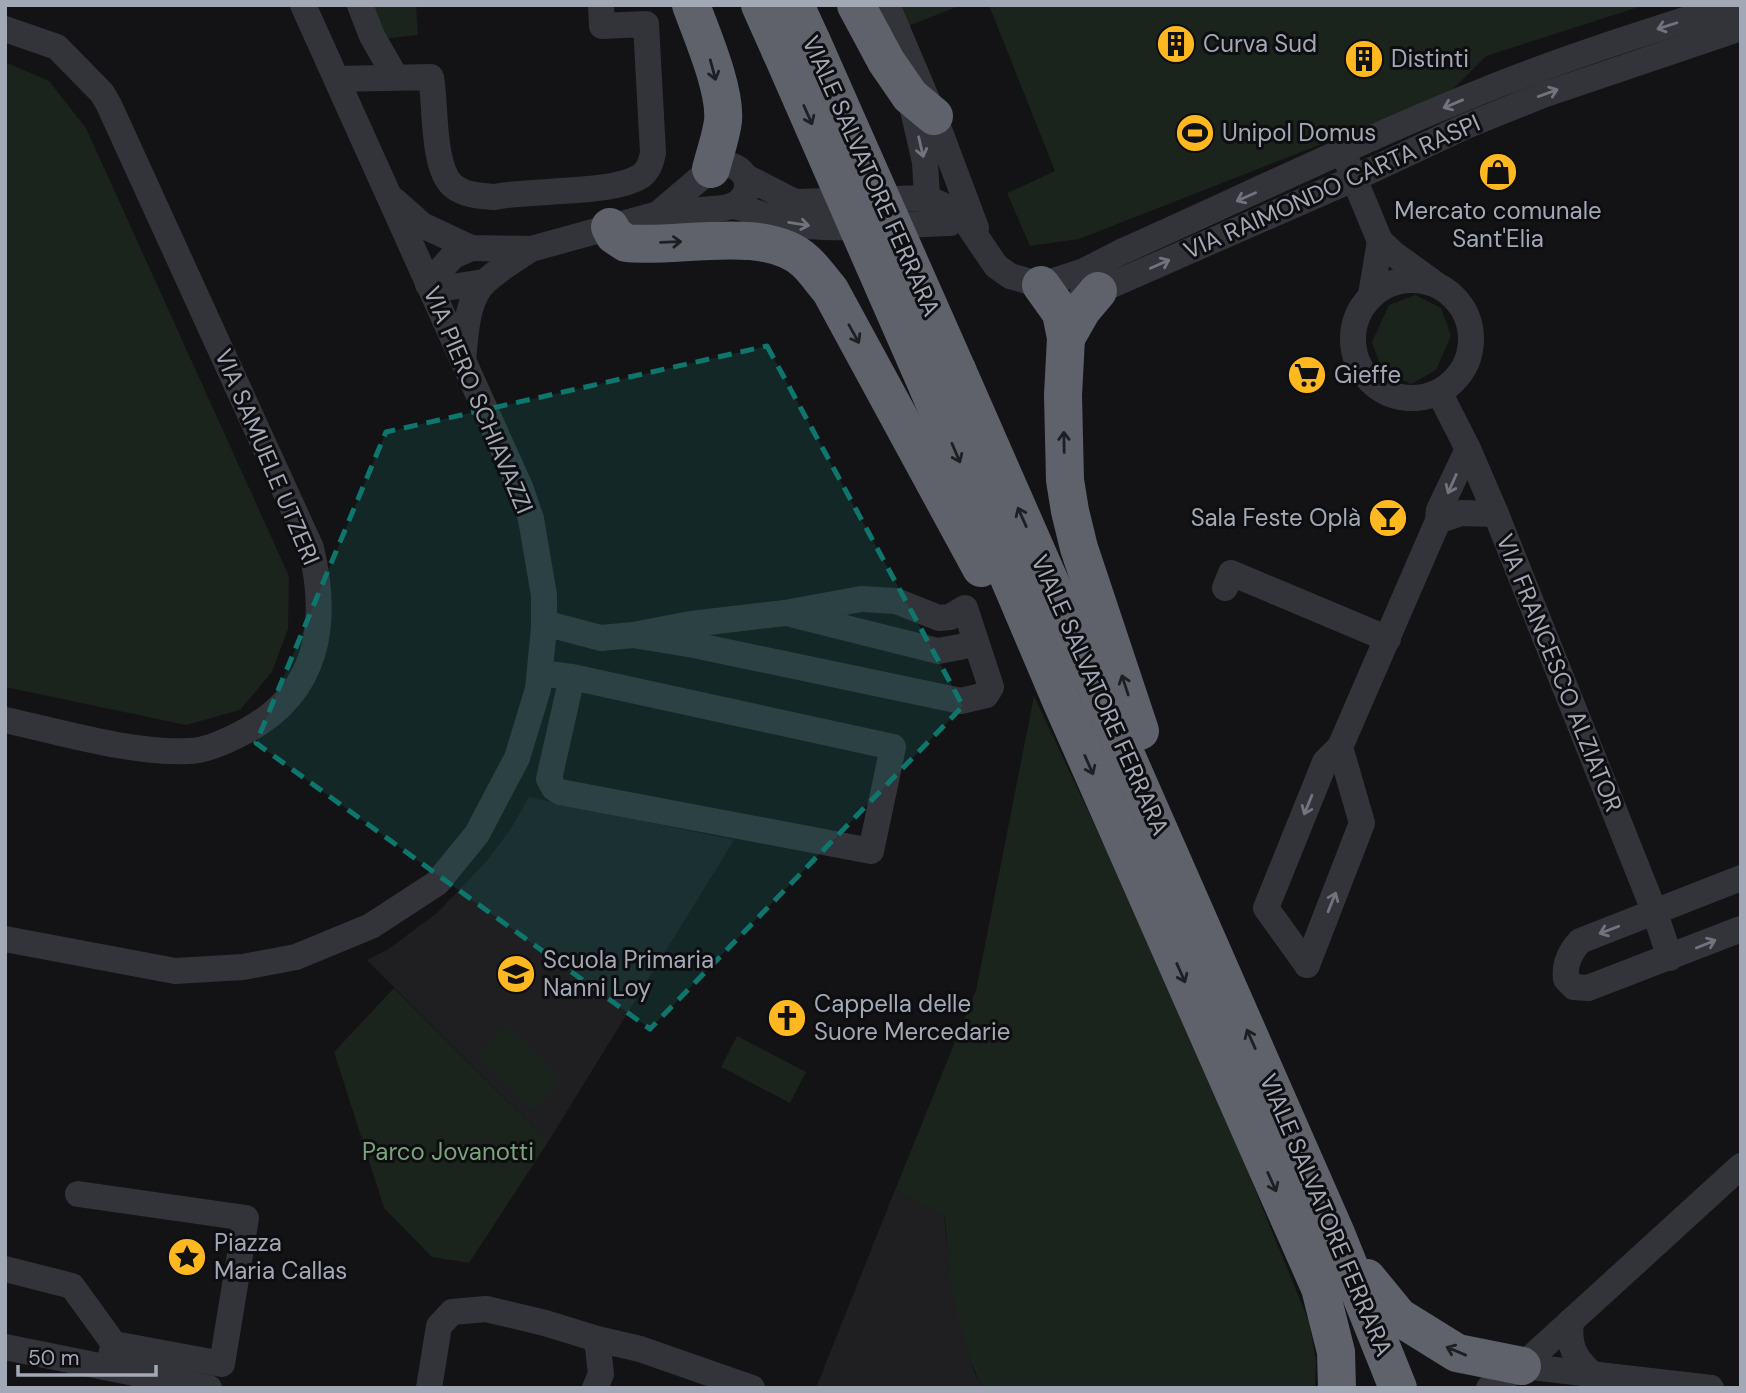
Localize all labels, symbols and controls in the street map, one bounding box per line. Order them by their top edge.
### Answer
one-way arrow [1656,20,1678,33]
building icon: Curva Sud [1155,23,1197,65]
place label: Curva Sud [1203,28,1317,59]
street label: VIALE SALVATORE FERRARA [795,31,947,321]
building icon: Distinti [1343,38,1385,80]
place label: Distinti [1391,43,1469,74]
one-way arrow [707,58,720,81]
one-way arrow [1536,86,1558,99]
one-way arrow [1443,98,1465,111]
one-way arrow [803,104,816,125]
street label: VIA RAIMONDO CARTA RASPI [1179,107,1485,266]
sports icon: Unipol Domus [1174,112,1216,154]
place label: Unipol Domus [1222,117,1376,148]
one-way arrow [915,135,928,158]
shop icon: Mercato comunale Sant'Elia [1477,151,1519,193]
one-way arrow [1235,191,1257,204]
place label: Mercato comunale Sant'Elia [1394,195,1602,254]
one-way arrow [788,218,810,231]
one-way arrow [659,235,682,249]
one-way arrow [1149,257,1170,270]
street label: VIA PIERO SCHIAVAZZI [416,281,540,518]
one-way arrow [847,324,861,344]
street label: VIA SAMUELE UTZERI [208,344,327,569]
supermarket icon: Gieffe [1286,354,1328,396]
place label: Gieffe [1334,359,1401,390]
one-way arrow [1057,431,1071,454]
one-way arrow [950,441,963,463]
one-way arrow [1445,473,1458,495]
bar icon: Sala Feste Oplà [1367,497,1409,539]
place label: Sala Feste Oplà [1191,502,1361,533]
one-way arrow [1014,507,1027,528]
street label: VIA FRANCESCO ALZIATOR [1489,529,1629,816]
street label: VIALE SALVATORE FERRARA [1024,550,1176,840]
one-way arrow [1118,675,1130,697]
one-way arrow [1083,754,1096,775]
one-way arrow [1300,794,1313,816]
one-way arrow [1326,891,1339,913]
one-way arrow [1599,925,1621,937]
one-way arrow [1694,936,1716,949]
place label: Scuola Primaria Nanni Loy [543,944,714,1003]
school or university icon: Scuola Primaria Nanni Loy [495,953,537,995]
one-way arrow [1175,962,1188,984]
place label: Cappella delle Suore Mercedarie [814,988,1010,1047]
church icon: Cappella delle Suore Mercedarie [766,997,808,1039]
one-way arrow [1244,1029,1257,1051]
street label: VIALE SALVATORE FERRARA [1253,1069,1400,1361]
park label: Parco Jovanotti [362,1136,534,1167]
one-way arrow [1267,1170,1280,1192]
place label: Piazza Maria Callas [214,1227,347,1286]
place icon: Piazza Maria Callas [166,1236,208,1278]
scale bar [18,1334,156,1378]
one-way arrow [1446,1343,1467,1356]
text: 50 m [28,1344,79,1372]

